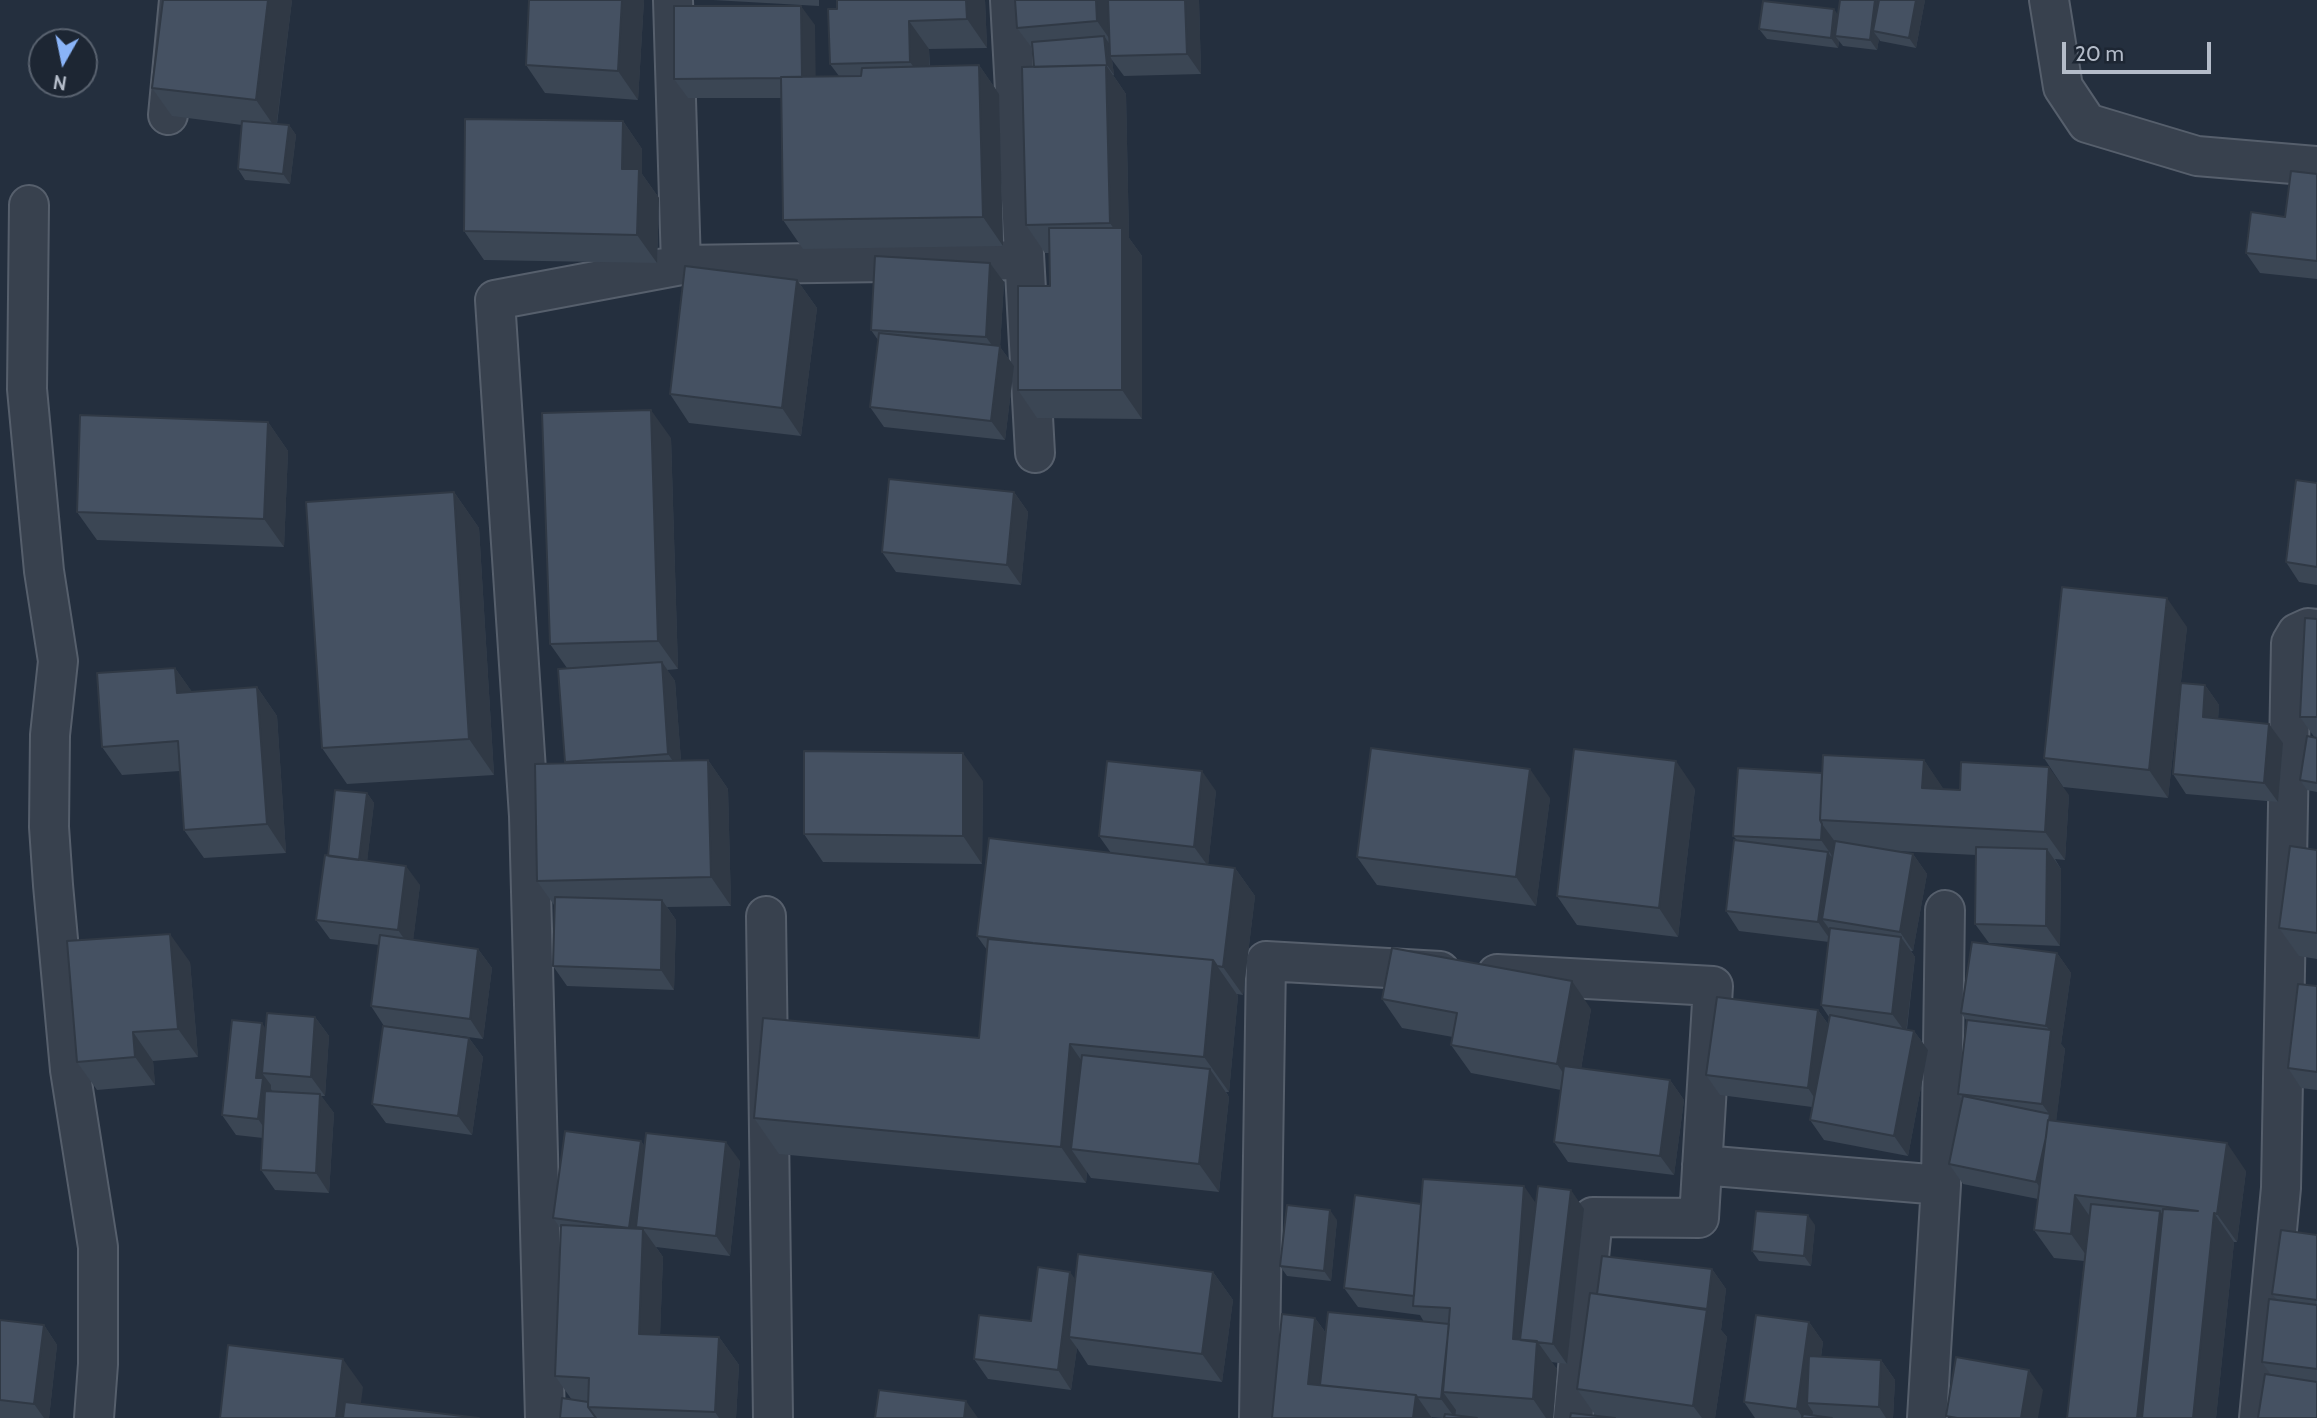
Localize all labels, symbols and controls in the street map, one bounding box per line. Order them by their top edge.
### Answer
north arrow [28,28,98,98]
scale bar [2065,28,2214,72]
text: 20 m [2075,41,2124,66]
text: N [52,70,68,95]

